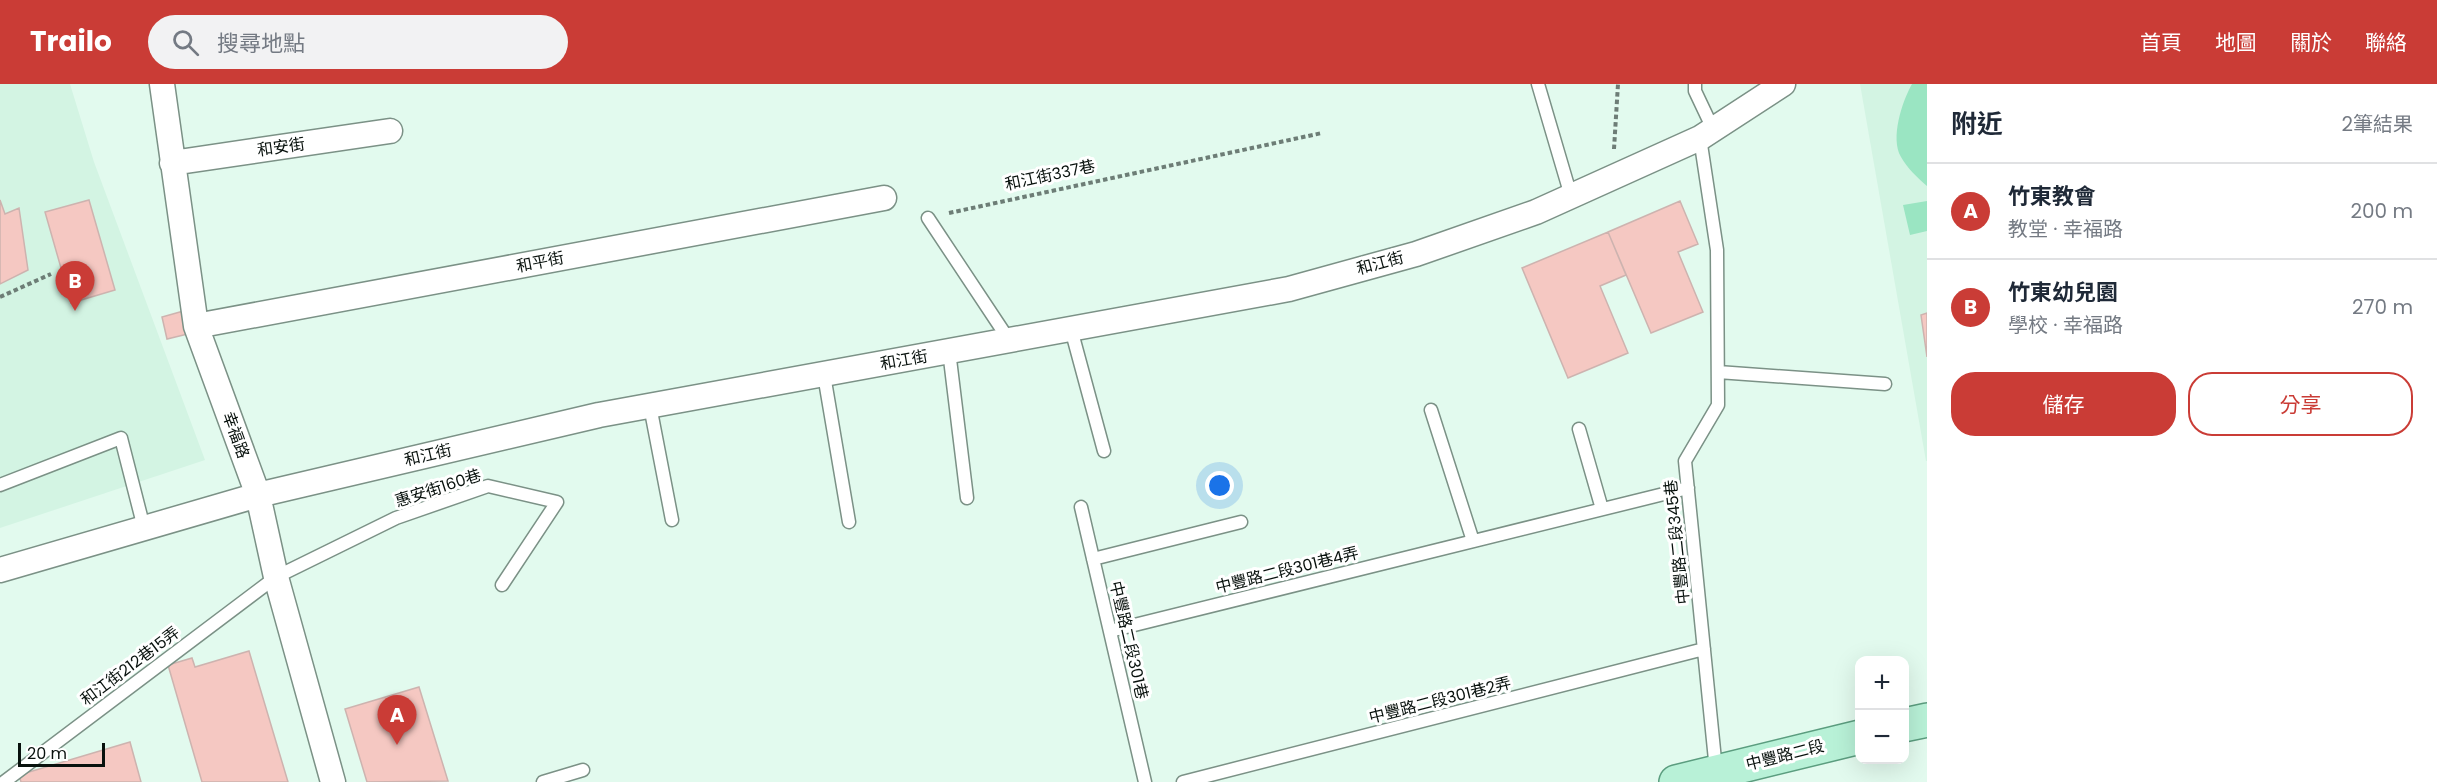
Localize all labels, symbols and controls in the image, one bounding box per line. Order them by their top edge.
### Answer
search box [148,15,568,69]
text: Trailo [30,22,112,61]
icon: search [169,26,202,59]
text: 搜尋地點 [217,28,305,59]
text: 首頁 [2140,28,2182,57]
text: 地圖 [2215,28,2257,57]
text: 關於 [2290,28,2332,57]
text: 聯絡 [2365,28,2407,57]
text: 附近 [1951,106,2003,142]
text: 2筆結果 [2342,110,2413,138]
street label: 和安街 [256,132,306,162]
street label: 和江街337巷 [1003,154,1097,196]
text: 竹東教會 [2008,181,2096,212]
text: A [1963,197,1978,225]
text: 200 m [2350,197,2413,225]
text: 教堂 · 幸福路 [2008,215,2123,243]
street label: 和平街 [514,246,566,278]
street label: 和江街 [1354,246,1406,280]
pin: B [56,262,94,311]
text: 竹東幼兒園 [2008,277,2118,308]
text: B [1964,293,1977,321]
text: 270 m [2352,293,2413,321]
text: 學校 · 幸福路 [2008,311,2123,339]
street label: 和江街 [878,345,930,375]
button: 儲存 [1951,372,2176,436]
button: 分享 [2188,372,2413,436]
street label: 幸福路 [217,409,255,461]
street label: 和江街 [402,438,454,472]
street label: 惠安街160巷 [392,463,484,513]
your location [1205,471,1234,500]
street label: 中豐路二段345巷 [1659,478,1695,606]
street label: 中豐路二段301巷4弄 [1213,541,1361,599]
street label: 中豐路二段301巷 [1104,579,1154,701]
street label: 和江街212巷15弄 [76,621,184,711]
map controls [1855,656,1909,764]
button: + [1855,656,1909,710]
street label: 中豐路二段301巷2弄 [1366,671,1514,729]
pin: A [378,696,416,745]
button: − [1855,710,1909,764]
street label: 中豐路二段 [1743,734,1827,776]
scale bar [18,740,105,768]
text: 20 m [27,742,67,765]

